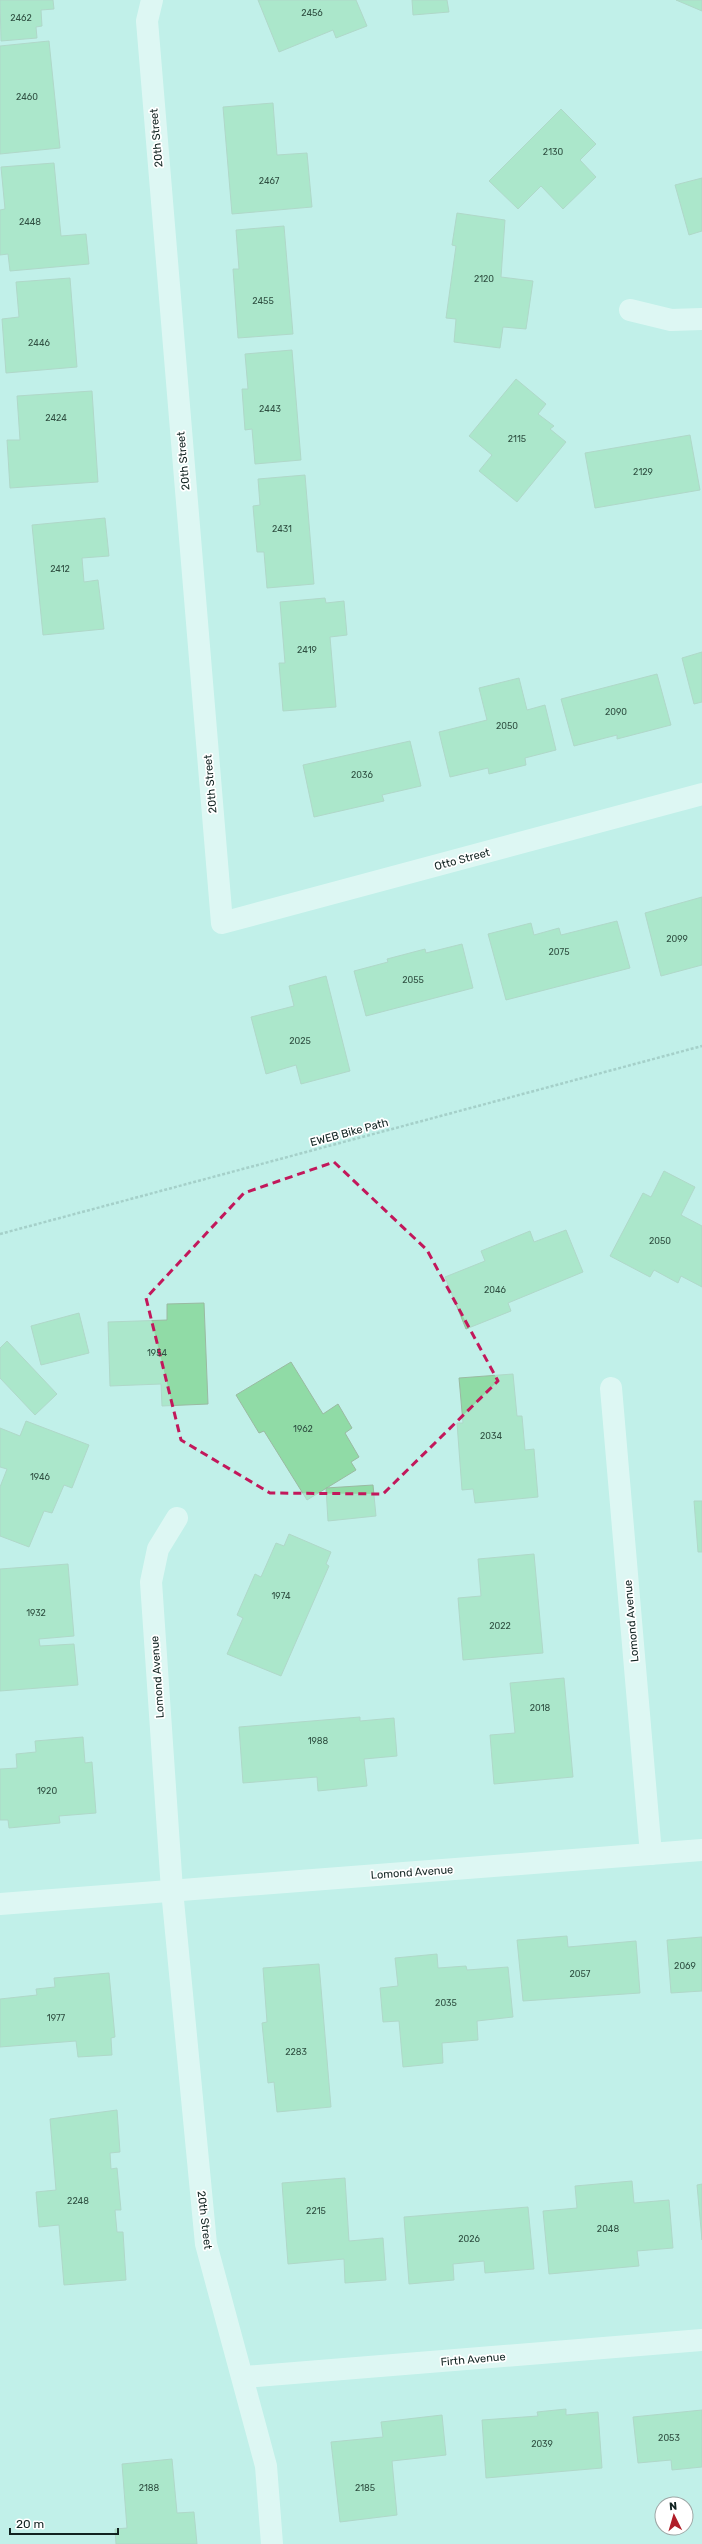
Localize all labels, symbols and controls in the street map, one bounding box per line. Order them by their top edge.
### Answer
house number: 2456 [301,8,323,18]
house number: 2462 [10,13,32,23]
house number: 2460 [16,92,38,102]
street label: 20th Street [147,107,166,168]
house number: 2130 [543,147,563,157]
house number: 2467 [259,176,280,186]
house number: 2448 [19,217,41,227]
house number: 2120 [474,274,494,284]
house number: 2455 [252,296,274,306]
house number: 2446 [28,338,50,348]
house number: 2443 [259,404,281,414]
house number: 2424 [45,413,67,423]
street label: 20th Street [174,430,193,491]
house number: 2115 [508,434,526,444]
house number: 2129 [633,467,653,477]
house number: 2431 [272,524,292,534]
house number: 2412 [50,564,70,574]
house number: 2419 [297,645,317,655]
house number: 2090 [605,707,627,717]
house number: 2050 [496,721,518,731]
street label: 20th Street [201,753,220,814]
house number: 2036 [351,770,373,780]
street label: Otto Street [433,846,492,873]
house number: 2099 [666,934,688,944]
house number: 2075 [549,947,569,957]
house number: 2055 [402,975,424,985]
house number: 2025 [289,1036,311,1046]
street label: EWEB Bike Path [309,1116,390,1149]
house number: 2050 [649,1236,671,1246]
house number: 2046 [484,1285,507,1295]
house number: 1954 [147,1348,167,1358]
house number: 1962 [293,1424,313,1434]
house number: 2034 [480,1431,502,1441]
house number: 1946 [30,1472,51,1482]
street label: Lomond Avenue [621,1579,642,1663]
house number: 1974 [271,1591,291,1601]
house number: 1932 [26,1608,46,1618]
house number: 2022 [489,1621,511,1631]
street label: Lomond Avenue [148,1635,167,1719]
house number: 2018 [530,1703,551,1713]
house number: 1988 [308,1736,329,1746]
house number: 1920 [37,1786,57,1796]
street label: Lomond Avenue [370,1863,454,1882]
house number: 2069 [674,1961,696,1971]
house number: 2057 [570,1969,591,1979]
house number: 2035 [435,1998,457,2008]
house number: 1977 [47,2013,66,2023]
house number: 2283 [285,2047,307,2057]
street label: 20th Street [194,2190,215,2251]
house number: 2248 [67,2196,89,2206]
house number: 2215 [306,2206,326,2216]
house number: 2048 [597,2224,619,2234]
house number: 2026 [458,2234,480,2244]
street label: Firth Avenue [440,2350,506,2369]
house number: 2053 [658,2433,680,2443]
house number: 2039 [531,2439,553,2449]
house number: 2188 [139,2483,160,2493]
house number: 2185 [355,2483,375,2493]
north arrow [654,2496,694,2536]
text: N [669,2500,678,2513]
scale bar [10,2510,118,2536]
text: 20 m [16,2517,44,2531]

